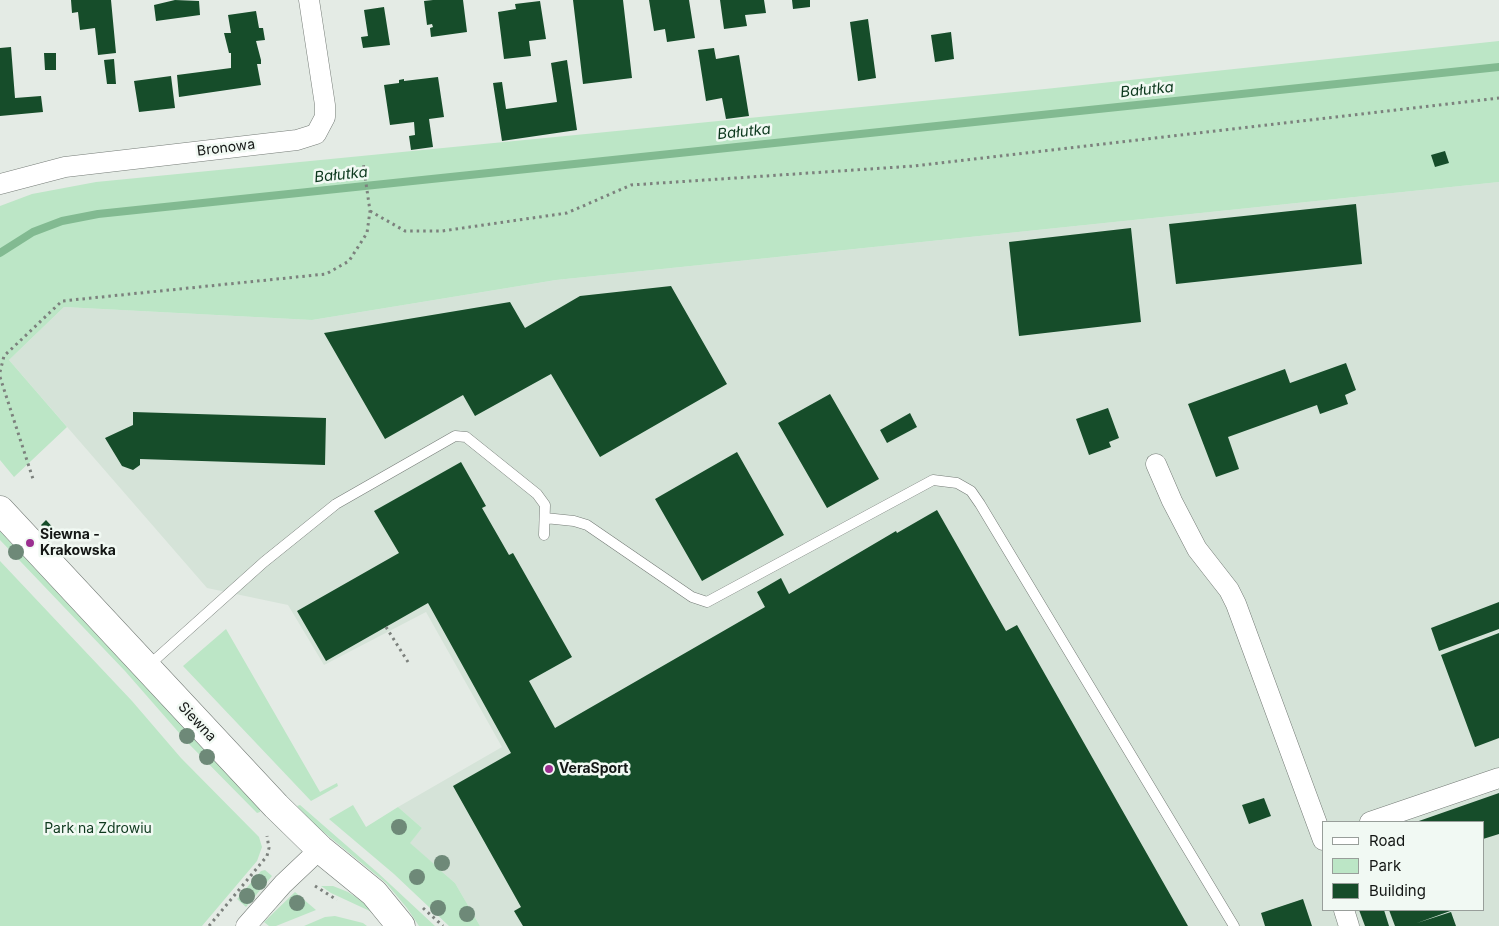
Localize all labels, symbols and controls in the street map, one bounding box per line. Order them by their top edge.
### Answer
water label: Bałutka [1119,78,1175,102]
water label: Bałutka [716,120,772,144]
street label: Bronowa [196,136,256,160]
water label: Bałutka [313,163,369,187]
place label: Siewna - Krakowska [40,527,116,560]
marker: Siewna - Krakowska [24,537,36,549]
street label: Siewna [175,699,219,745]
place label: VeraSport [559,761,628,777]
marker: VeraSport [543,763,555,775]
park label: Park na Zdrowiu [44,821,152,837]
legend [1322,821,1484,911]
text: Road [1369,831,1405,850]
text: Park [1369,856,1401,875]
text: Building [1369,881,1426,900]

